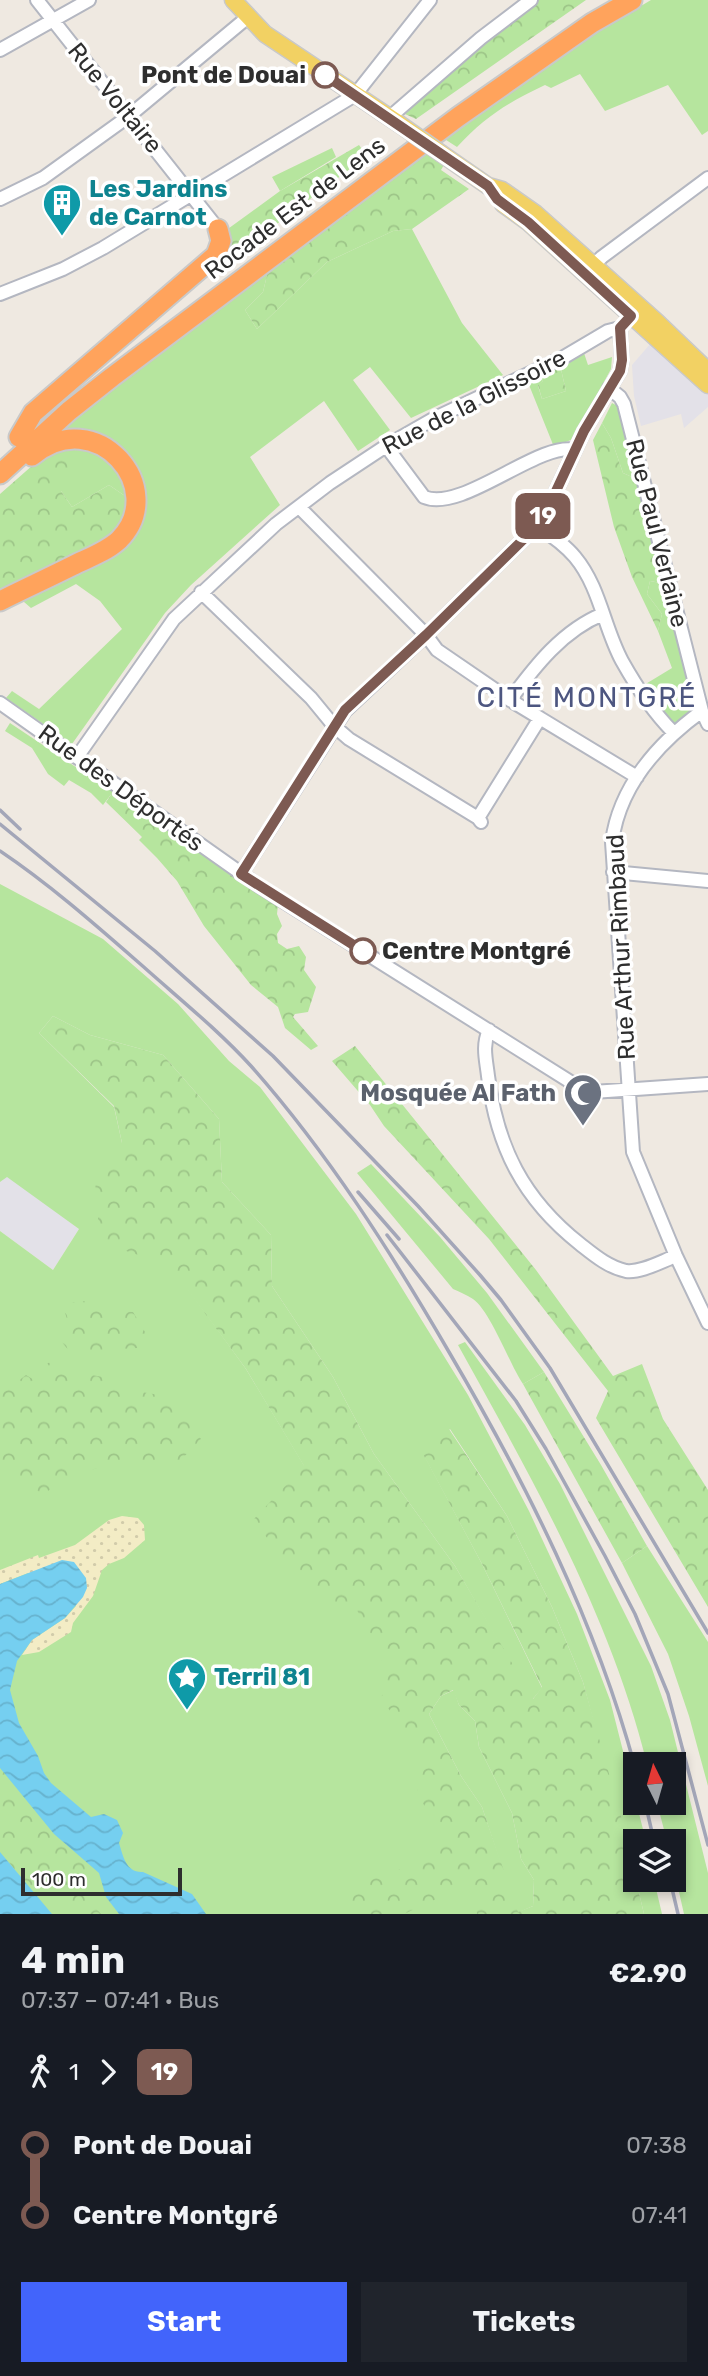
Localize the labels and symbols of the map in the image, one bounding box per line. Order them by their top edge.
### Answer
street label: Rue Voltaire [62,37,168,159]
place label: Pont de Douai [141,61,306,89]
marker: Pont de Douai [312,62,338,88]
street label: Rocade Est de Lens [199,131,391,285]
place label: Les Jardins de Carnot [89,175,228,231]
building icon: Les Jardins de Carnot [41,182,83,237]
street label: Rue de la Glissoire [377,344,571,460]
street label: Rue Paul Verlaine [620,436,694,630]
line badge: 19 [512,493,574,539]
district label: CITÉ MONTGRÉ [476,681,698,714]
street label: Rue des Déportés [33,719,209,857]
street label: Rue Arthur Rimbaud [601,833,641,1061]
place label: Centre Montgré [382,937,571,965]
marker: Centre Montgré [350,938,376,964]
mosque icon: Mosquée Al Fath [562,1072,604,1127]
place label: Mosquée Al Fath [360,1079,556,1107]
place icon: Terril 81 [166,1656,208,1711]
place label: Terril 81 [214,1663,310,1691]
north arrow [623,1752,686,1815]
scale bar [21,1865,182,1897]

